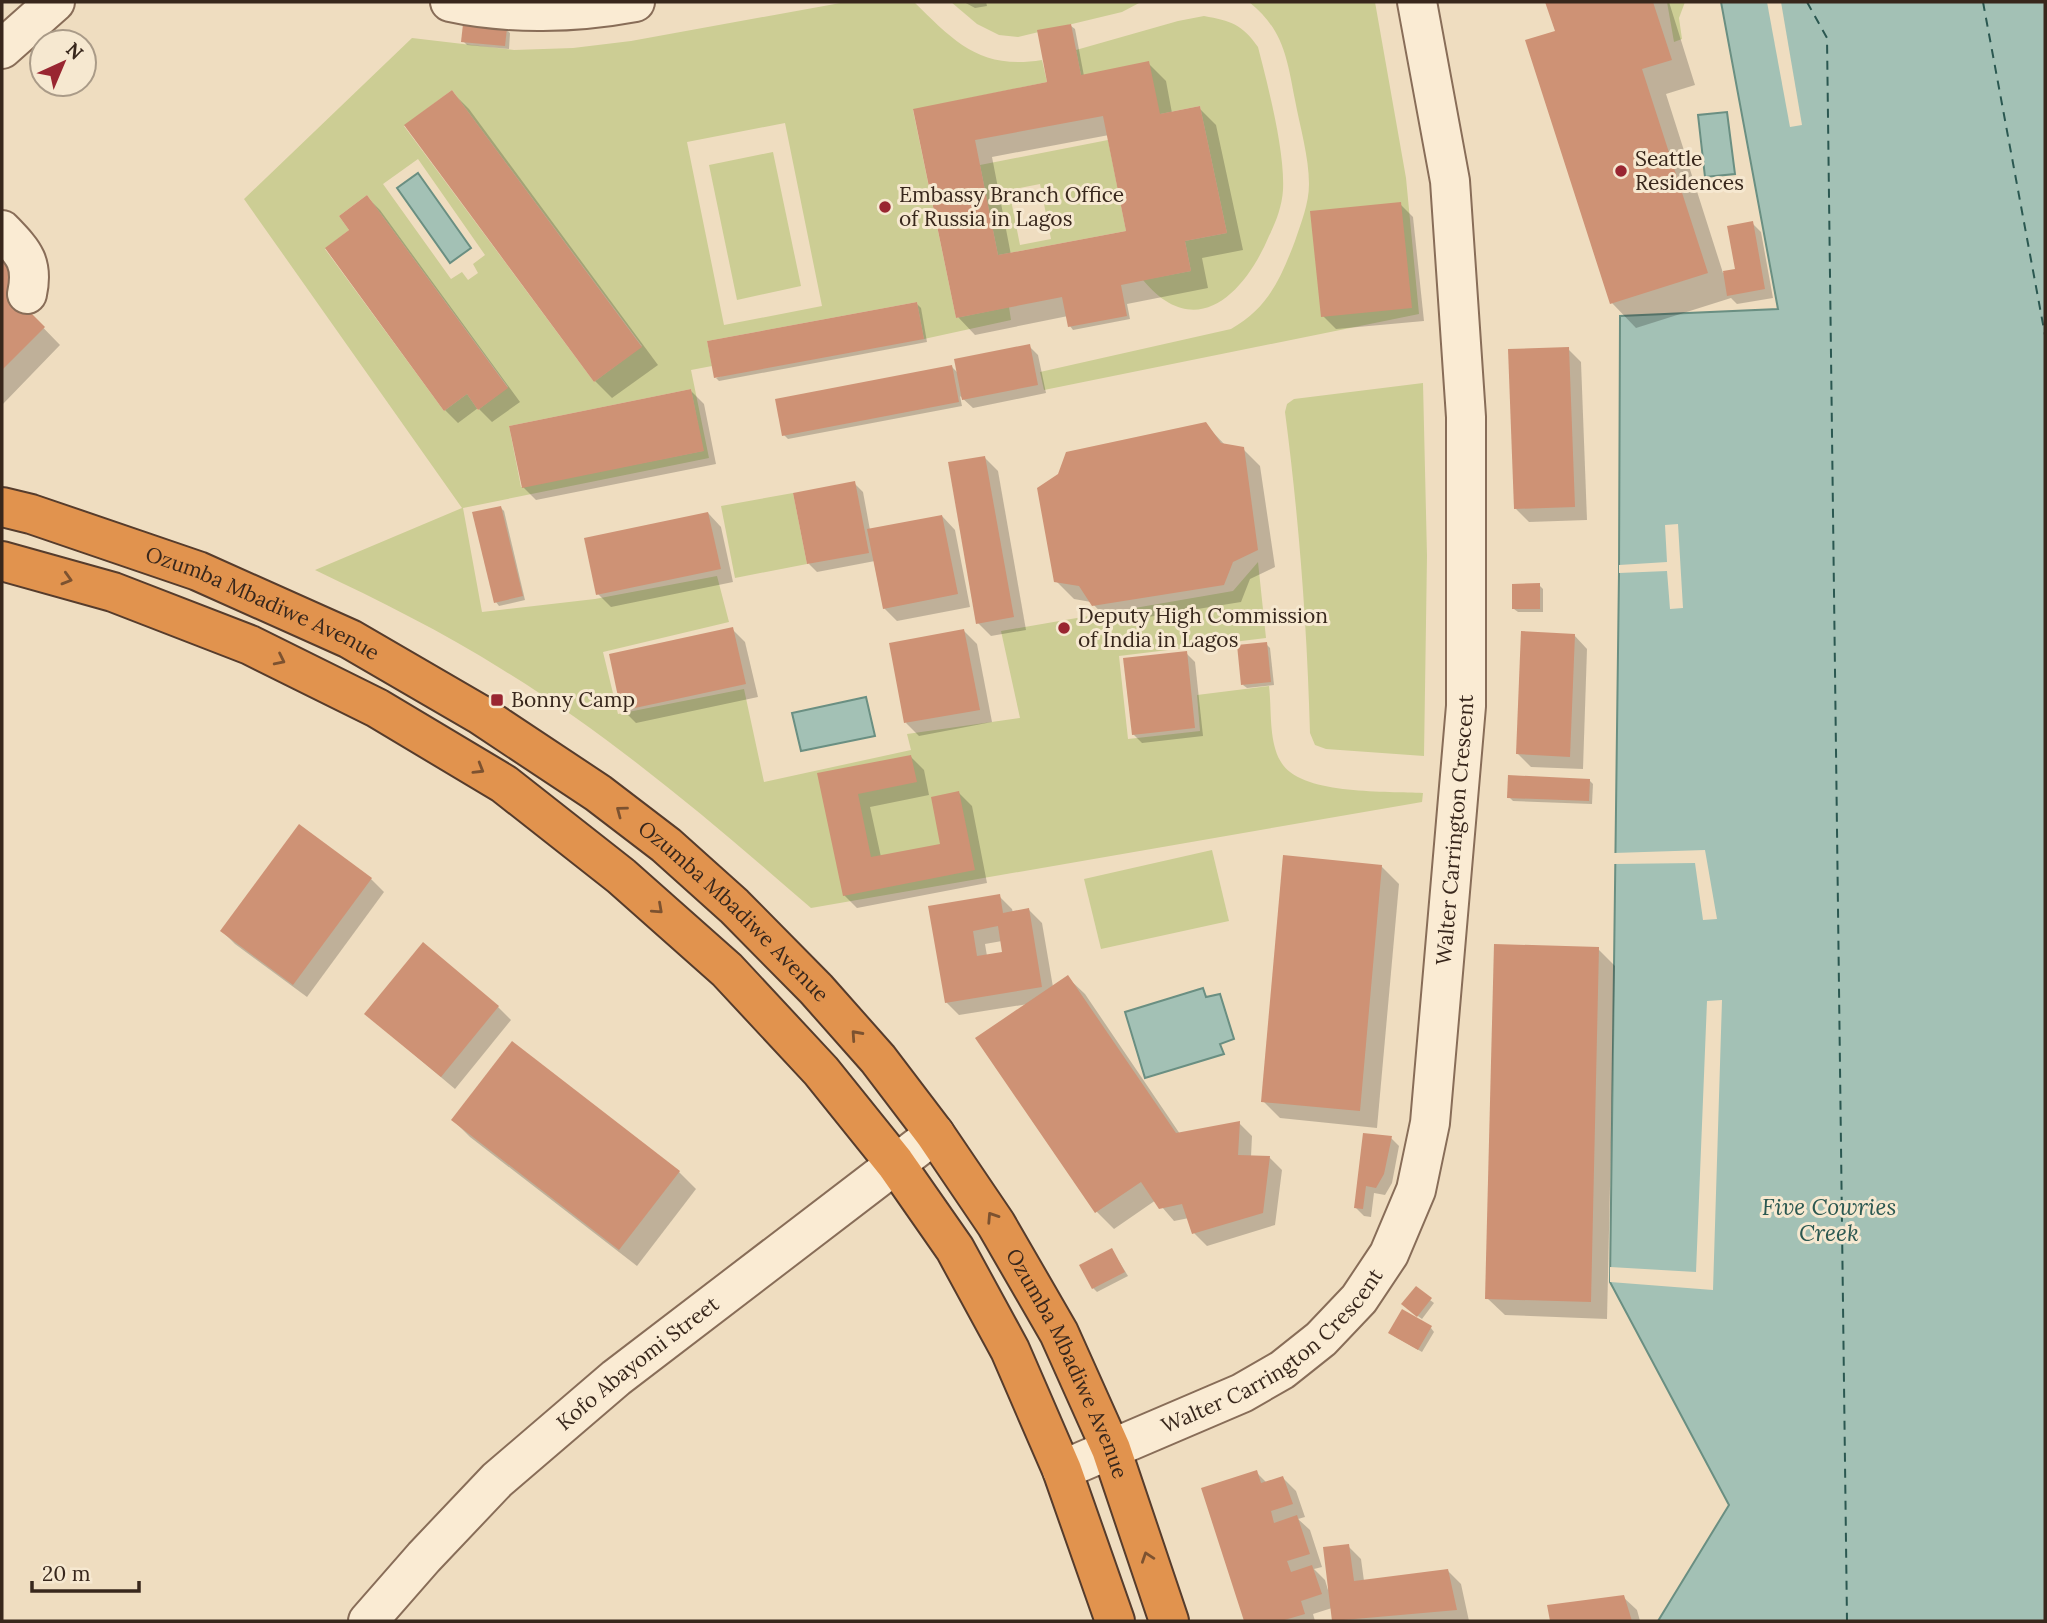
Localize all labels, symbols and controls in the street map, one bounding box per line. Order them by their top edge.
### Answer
north arrow [28,28,98,98]
text: N [61,37,89,65]
place label: Seattle Residences [1635,145,1744,196]
marker: Seattle Residences [1613,163,1629,179]
place label: Embassy Branch Office of Russia in Lagos [899,181,1124,232]
marker: Embassy Branch Office of Russia in Lagos [877,199,893,215]
street label: Ozumba Mbadiwe Avenue [142,540,384,666]
one-way arrow [61,571,73,586]
place label: Deputy High Commission of India in Lagos [1078,602,1328,653]
marker: Deputy High Commission of India in Lagos [1056,620,1072,636]
one-way arrow [273,652,285,666]
place label: Bonny Camp [511,686,635,713]
marker: Bonny Camp [489,692,505,708]
street label: Walter Carrington Crescent [1430,694,1479,966]
one-way arrow [472,761,485,774]
one-way arrow [616,806,629,819]
street label: Ozumba Mbadiwe Avenue [633,814,835,1007]
one-way arrow [650,901,663,913]
one-way arrow [852,1030,865,1043]
water label: Five Cowries Creek [1762,1192,1896,1247]
one-way arrow [987,1212,1000,1225]
street label: Ozumba Mbadiwe Avenue [1000,1244,1134,1482]
street label: Walter Carrington Crescent [1157,1262,1389,1439]
street label: Kofo Abayomi Street [551,1290,725,1436]
scale bar [32,1550,138,1594]
one-way arrow [1141,1551,1155,1563]
text: 20 m [42,1560,91,1587]

